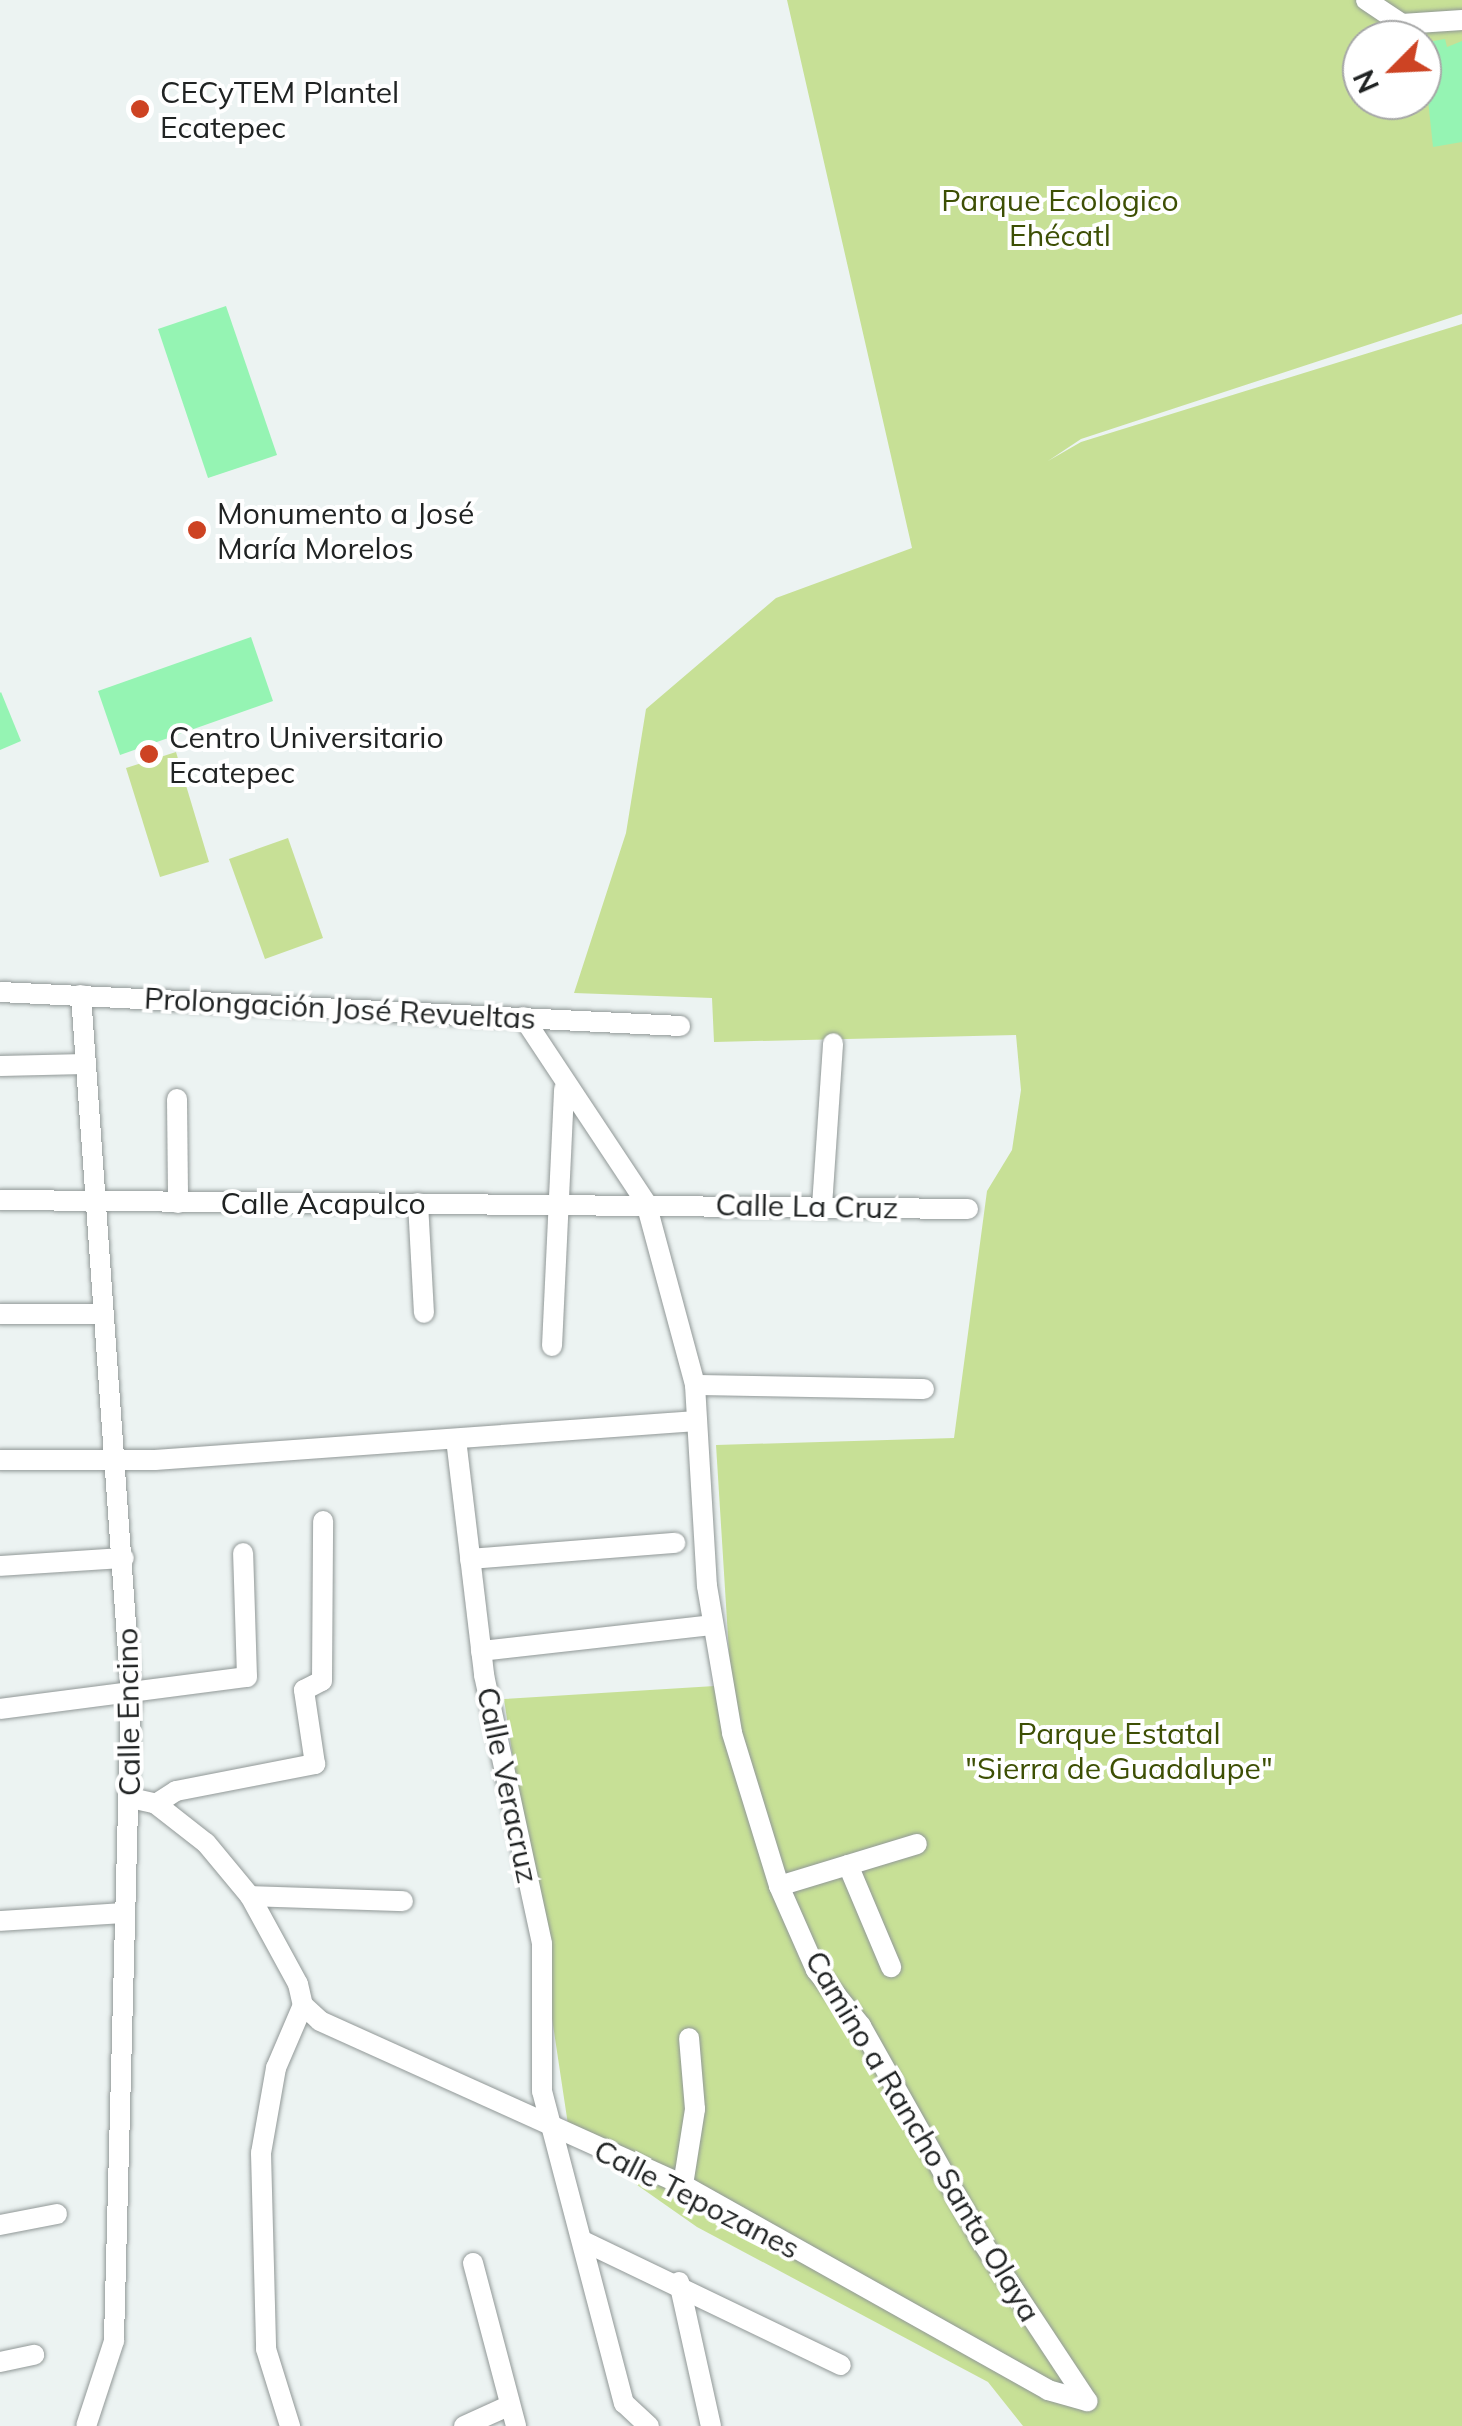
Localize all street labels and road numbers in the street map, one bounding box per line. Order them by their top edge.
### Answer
street label: Prolongación José Revueltas [143,980,537,1036]
street label: Calle Acapulco [220,1185,426,1221]
street label: Calle La Cruz [715,1186,899,1226]
street label: Calle Encino [109,1628,147,1796]
street label: Calle Veracruz [470,1684,546,1886]
street label: Camino a Rancho Santa Olaya [798,1944,1048,2328]
street label: Calle Tepozanes [588,2132,806,2266]

